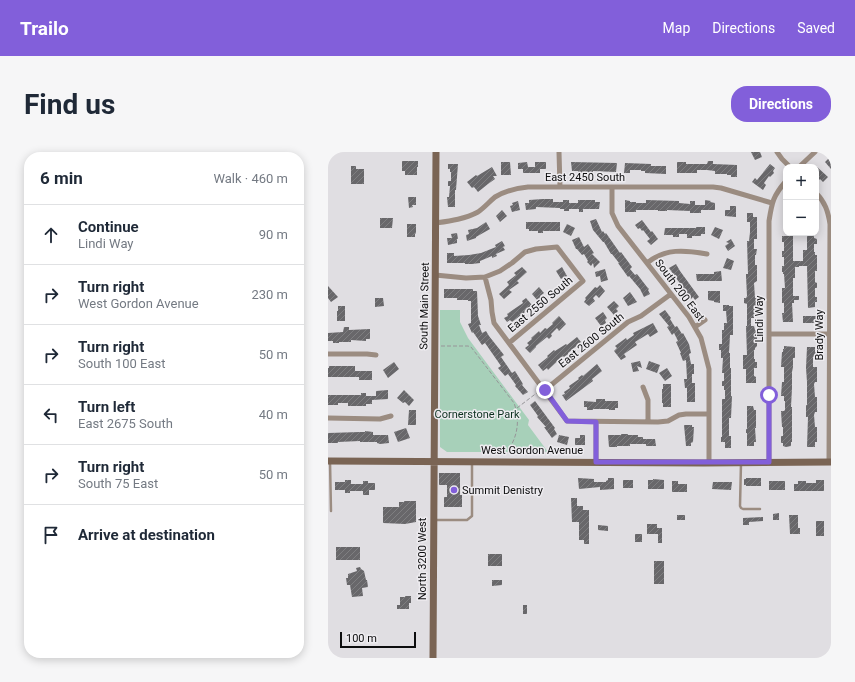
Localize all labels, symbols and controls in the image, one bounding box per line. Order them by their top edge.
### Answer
text: Trailo [20,17,69,40]
text: Map [663,20,690,36]
text: Directions [712,20,775,36]
text: Saved [797,20,835,36]
button: Directions [731,86,831,122]
text: Find us [24,88,115,121]
map controls [783,164,819,236]
button: + [783,164,819,200]
text: 6 min [40,168,83,188]
text: Walk · 460 m [213,171,288,186]
street label: East 2450 South [545,171,625,184]
button: − [783,200,819,236]
text: Continue [78,218,139,236]
icon: ahead [40,224,62,246]
text: 90 m [259,227,288,242]
text: Lindi Way [78,236,134,251]
street label: South 200 East [652,257,707,324]
street label: South Main Street [417,262,432,350]
street label: East 2550 South [505,274,575,335]
text: Turn right [78,278,144,296]
icon: right [40,284,62,306]
text: 230 m [251,287,288,302]
street label: Lindi Way [753,295,766,342]
text: West Gordon Avenue [78,296,199,311]
street label: Brady Way [813,309,826,361]
street label: East 2600 South [556,310,627,371]
text: Turn right [78,338,144,356]
icon: right [40,344,62,366]
text: 50 m [259,347,288,362]
text: South 100 East [78,356,166,371]
route end [536,381,554,399]
route start [760,386,778,404]
text: Turn left [78,398,135,416]
icon: left [40,404,62,426]
text: 40 m [259,407,288,422]
park label: Cornerstone Park [434,408,520,421]
text: East 2675 South [78,416,173,431]
street label: West Gordon Avenue [481,444,583,457]
text: Turn right [78,458,144,476]
icon: right [40,464,62,486]
text: 50 m [259,467,288,482]
text: South 75 East [78,476,158,491]
place label: Summit Denistry [462,484,544,497]
marker: Summit Denistry [449,485,459,495]
street label: North 3200 West [416,517,429,600]
icon: arrive [40,524,62,546]
text: Arrive at destination [78,526,215,544]
scale bar [340,630,416,649]
text: 100 m [346,632,377,645]

